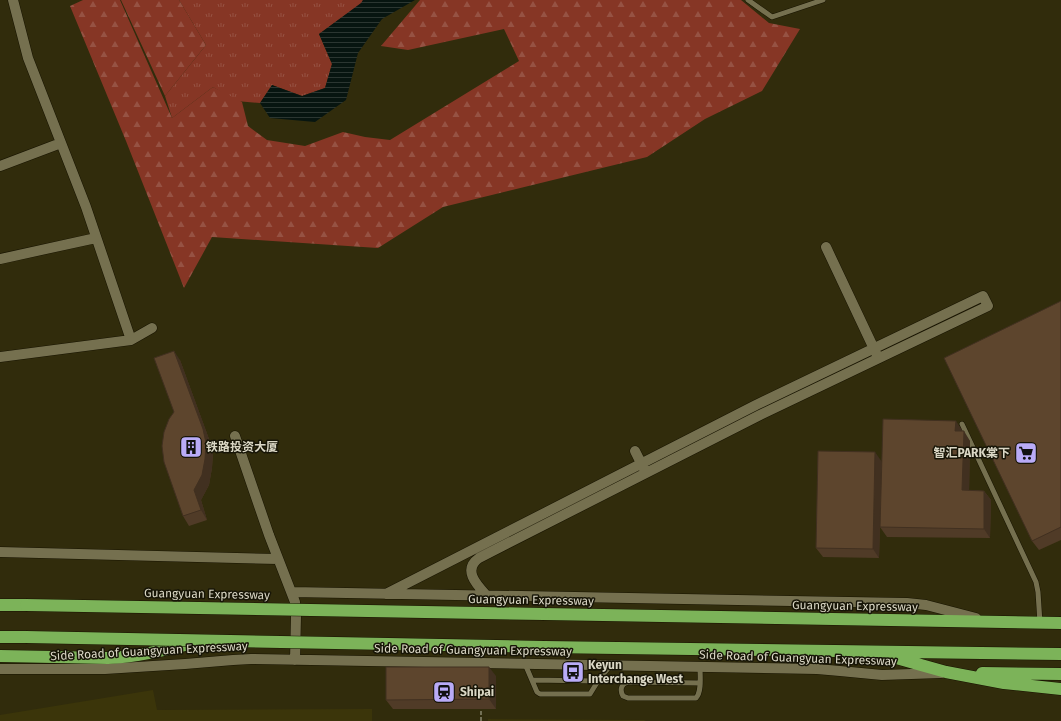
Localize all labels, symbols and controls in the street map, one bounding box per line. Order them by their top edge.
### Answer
building icon: 铁路投资大厦 [178,434,204,460]
place label: 铁路投资大厦 [206,440,278,454]
supermarket icon: 智汇PARK棠下 [1013,440,1039,466]
place label: 智汇PARK棠下 [933,446,1010,460]
street label: Guangyuan Expressway [144,586,270,602]
street label: Guangyuan Expressway [468,592,594,608]
street label: Guangyuan Expressway [792,598,918,614]
street label: Side Road of Guangyuan Expressway [50,639,248,663]
street label: Side Road of Guangyuan Expressway [374,641,572,659]
street label: Side Road of Guangyuan Expressway [699,648,897,668]
place label: Keyun Interchange West [588,658,683,686]
bus stop icon: Keyun Interchange West [560,659,586,685]
station icon: Shipai [431,679,457,705]
place label: Shipai [460,685,494,699]

